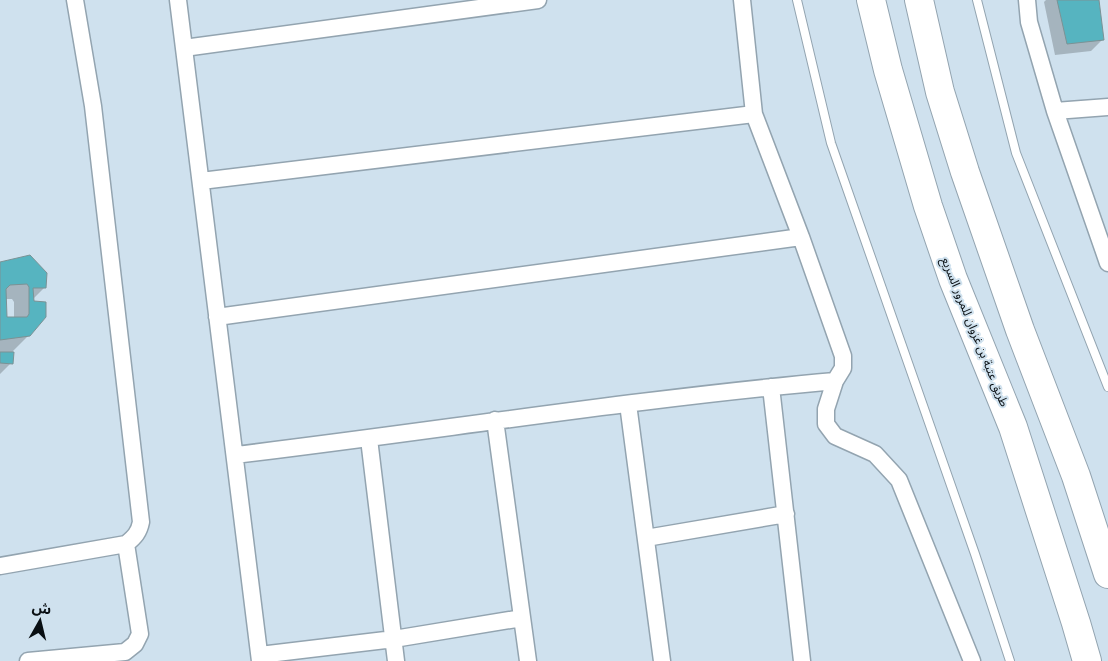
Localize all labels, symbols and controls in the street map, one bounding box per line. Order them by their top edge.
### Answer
street label: طريق عتبة بن غزوان للمرور السريع [937,255,1012,410]
north arrow [15,596,65,646]
text: ش [31,598,53,618]

